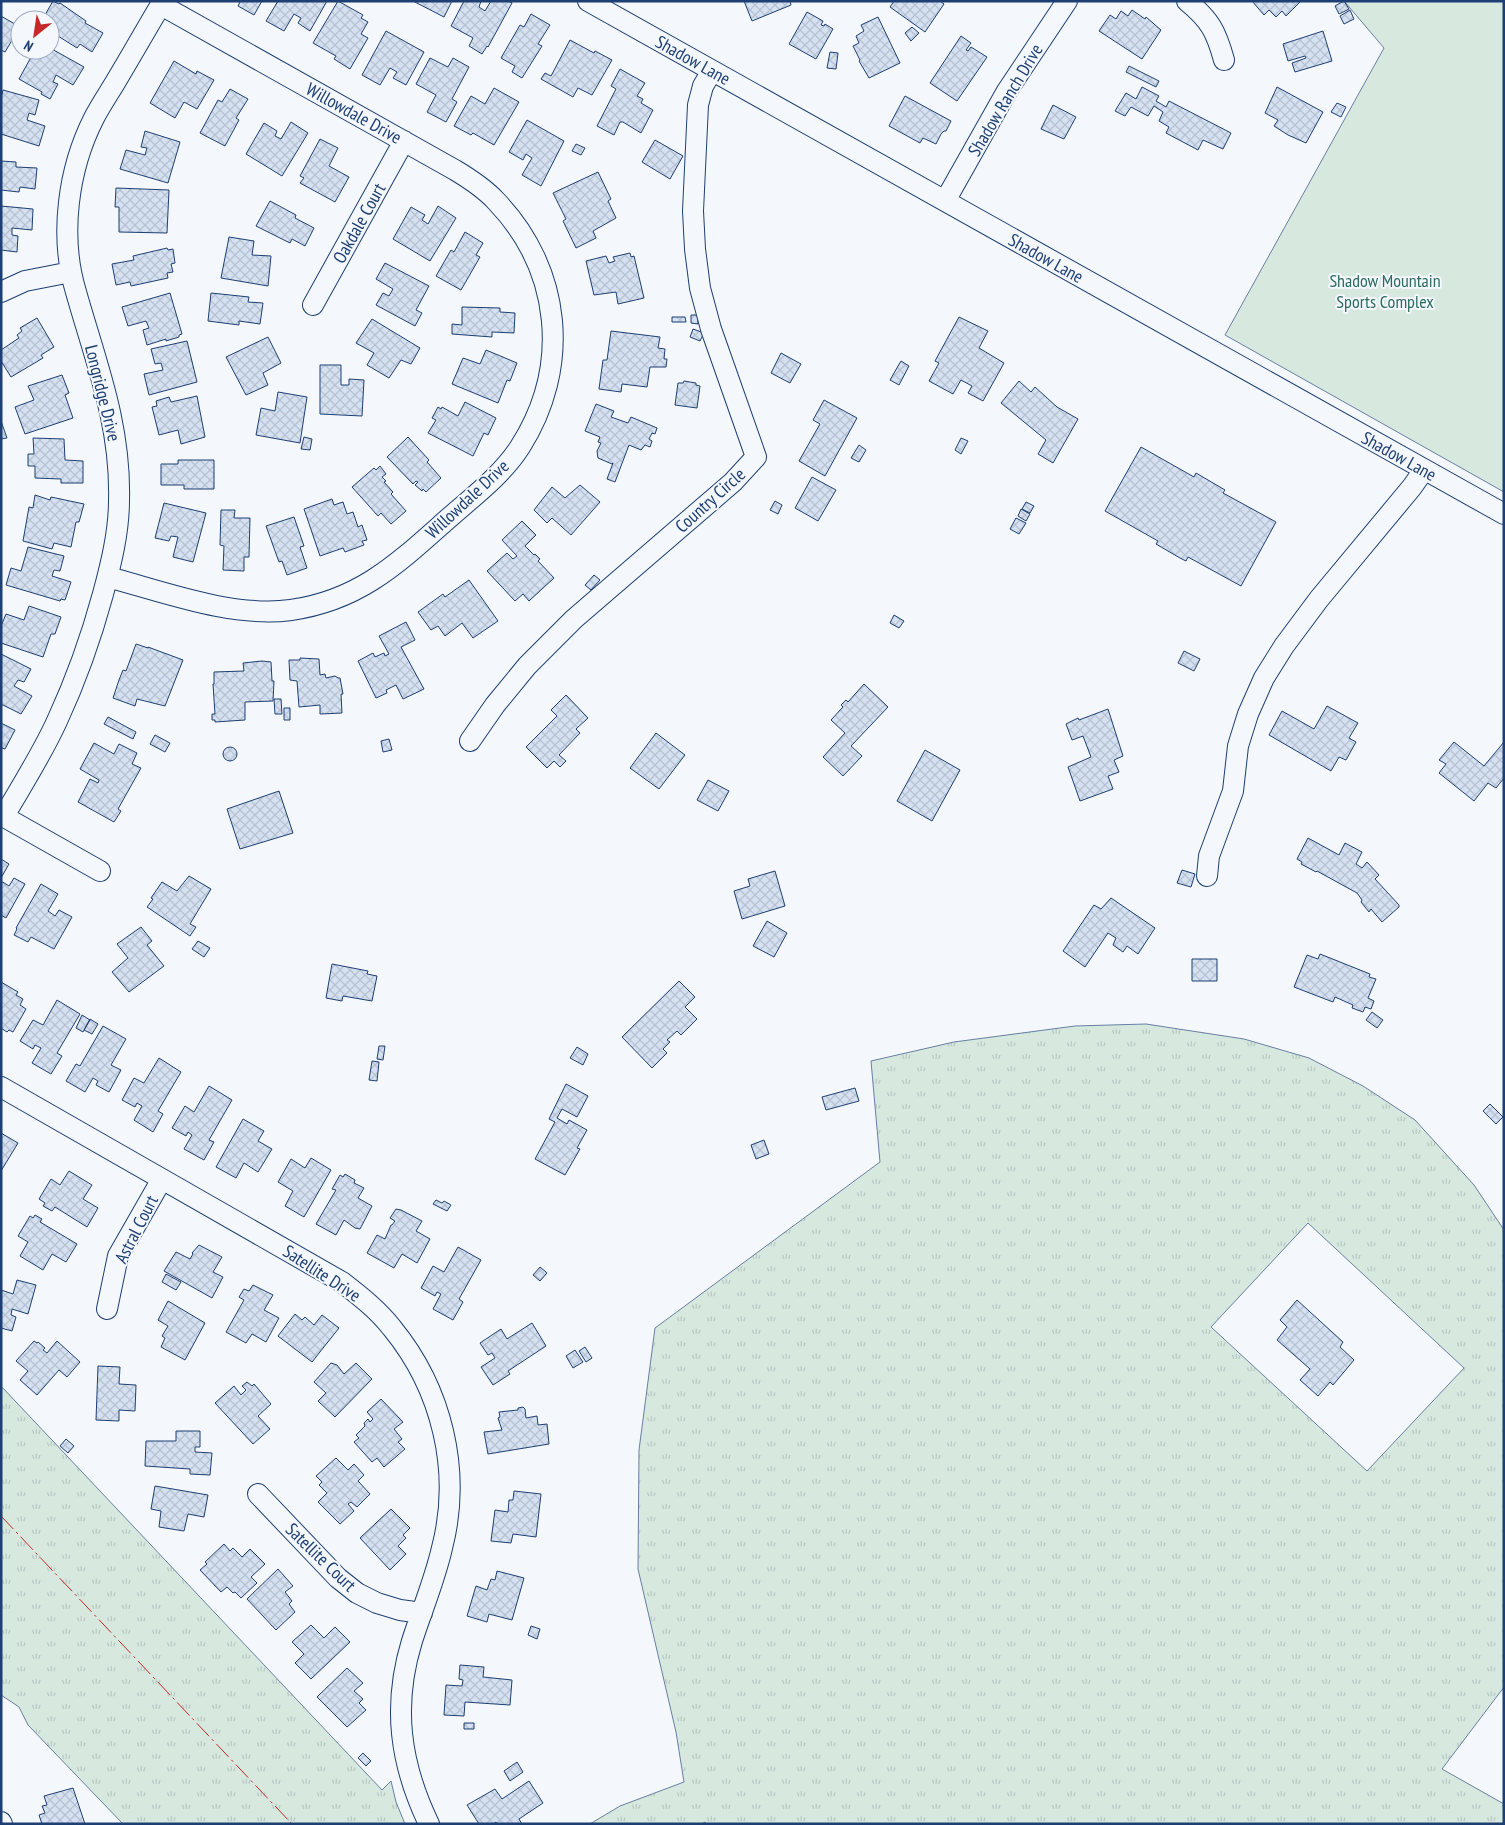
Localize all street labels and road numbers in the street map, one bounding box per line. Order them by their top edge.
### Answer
street label: Shadow Lane [652,30,734,90]
street label: Shadow Ranch Drive [962,40,1048,160]
street label: Willowdale Drive [302,77,406,149]
street label: Oakdale Court [328,179,390,267]
street label: Shadow Lane [1005,228,1087,288]
street label: Longridge Drive [80,342,126,444]
street label: Shadow Lane [1358,426,1440,486]
street label: Willowdale Drive [420,455,514,543]
street label: Country Circle [670,463,750,537]
street label: Astral Court [109,1191,163,1267]
street label: Satellite Drive [279,1239,365,1307]
street label: Satellite Court [281,1518,361,1596]

